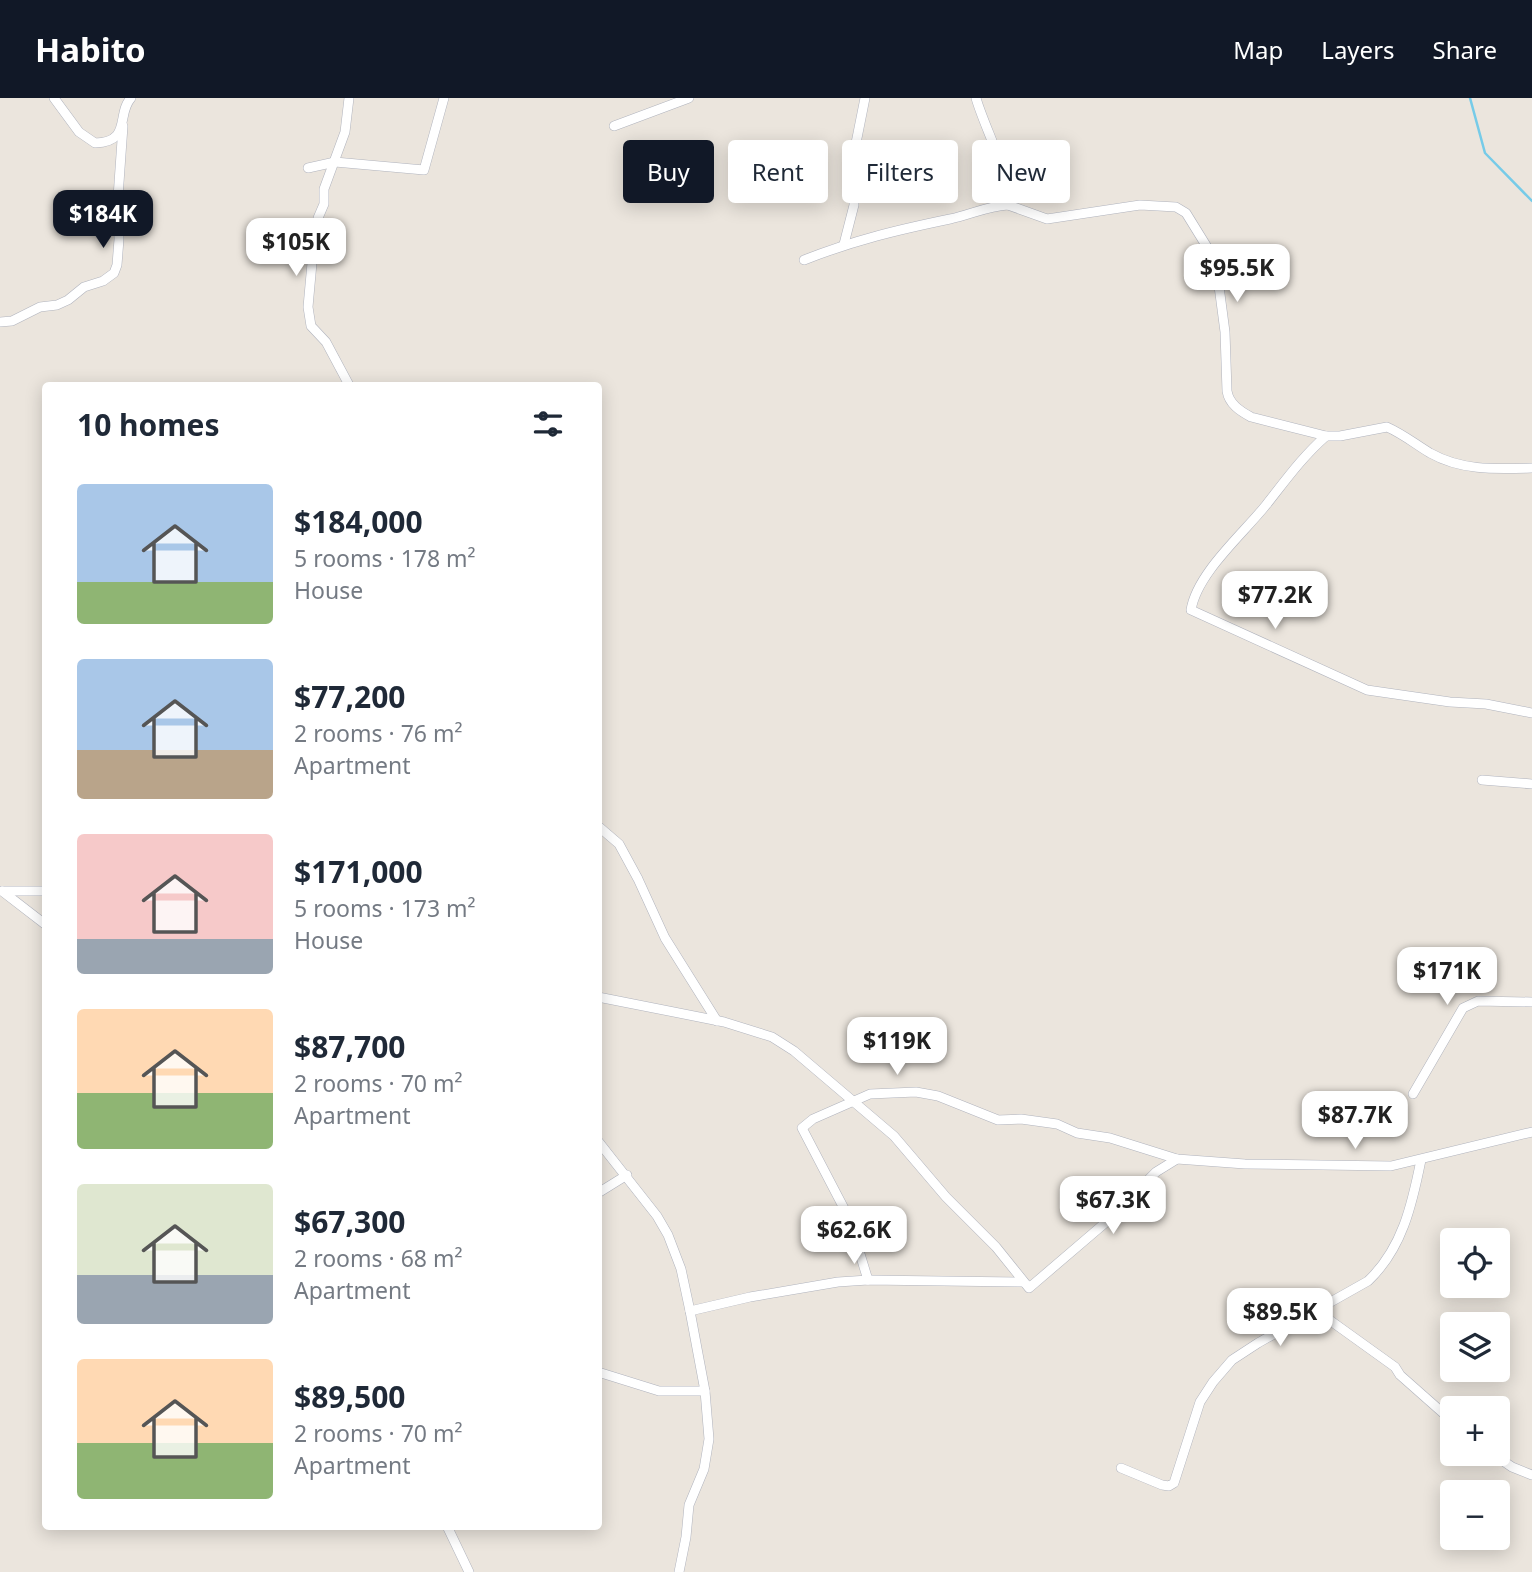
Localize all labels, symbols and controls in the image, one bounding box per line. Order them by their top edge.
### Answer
text: Habito [35,27,146,72]
text: Map [1233,33,1283,66]
text: Layers [1321,33,1395,66]
text: Share [1433,33,1497,66]
chip: Buy [623,140,714,203]
chip: Rent [728,140,828,203]
chip: Filters [842,140,958,203]
chip: New [972,140,1070,203]
pin: $184K [54,190,152,250]
text: $184K [69,197,137,229]
pin: $105K [247,218,345,278]
text: $105K [262,225,330,257]
pin: $95.5K [1180,244,1294,304]
text: $95.5K [1200,251,1274,283]
text: 10 homes [77,404,220,445]
icon: filters [529,405,567,443]
text: $184,000 [294,501,423,542]
icon: home [133,512,217,596]
text: 5 rooms · 178 m² [294,542,476,574]
pin: $77.2K [1218,572,1332,631]
text: House [294,574,363,606]
text: $77.2K [1238,578,1312,610]
text: $77,200 [294,676,406,717]
icon: home [133,687,217,771]
text: 2 rooms · 76 m² [294,717,463,749]
text: Apartment [294,749,411,781]
text: $171,000 [294,851,423,892]
icon: home [133,862,217,946]
text: 5 rooms · 173 m² [294,892,476,924]
text: House [294,924,363,956]
pin: $171K [1398,948,1496,1007]
text: $171K [1413,954,1481,986]
pin: $119K [848,1018,946,1077]
text: $119K [863,1024,931,1056]
text: $87,700 [294,1026,406,1067]
icon: home [133,1037,217,1121]
text: 2 rooms · 70 m² [294,1067,463,1099]
pin: $87.7K [1298,1091,1412,1151]
text: $87.7K [1318,1098,1392,1130]
text: Apartment [294,1099,411,1131]
pin: $67.3K [1056,1176,1170,1236]
text: $67.3K [1076,1183,1150,1215]
text: $67,300 [294,1201,406,1242]
pin: $62.6K [797,1206,911,1266]
icon: home [133,1212,217,1296]
text: $62.6K [817,1213,891,1245]
map controls [1440,1228,1510,1550]
button: locate [1440,1228,1510,1298]
text: 2 rooms · 68 m² [294,1242,463,1274]
text: Apartment [294,1274,411,1306]
pin: $89.5K [1223,1288,1337,1348]
text: $89.5K [1243,1295,1317,1327]
button: layers [1440,1312,1510,1382]
text: $89,500 [294,1376,406,1417]
icon: home [133,1387,217,1471]
button: + [1440,1396,1510,1466]
text: 2 rooms · 70 m² [294,1417,463,1449]
text: Apartment [294,1449,411,1481]
button: − [1440,1480,1510,1550]

